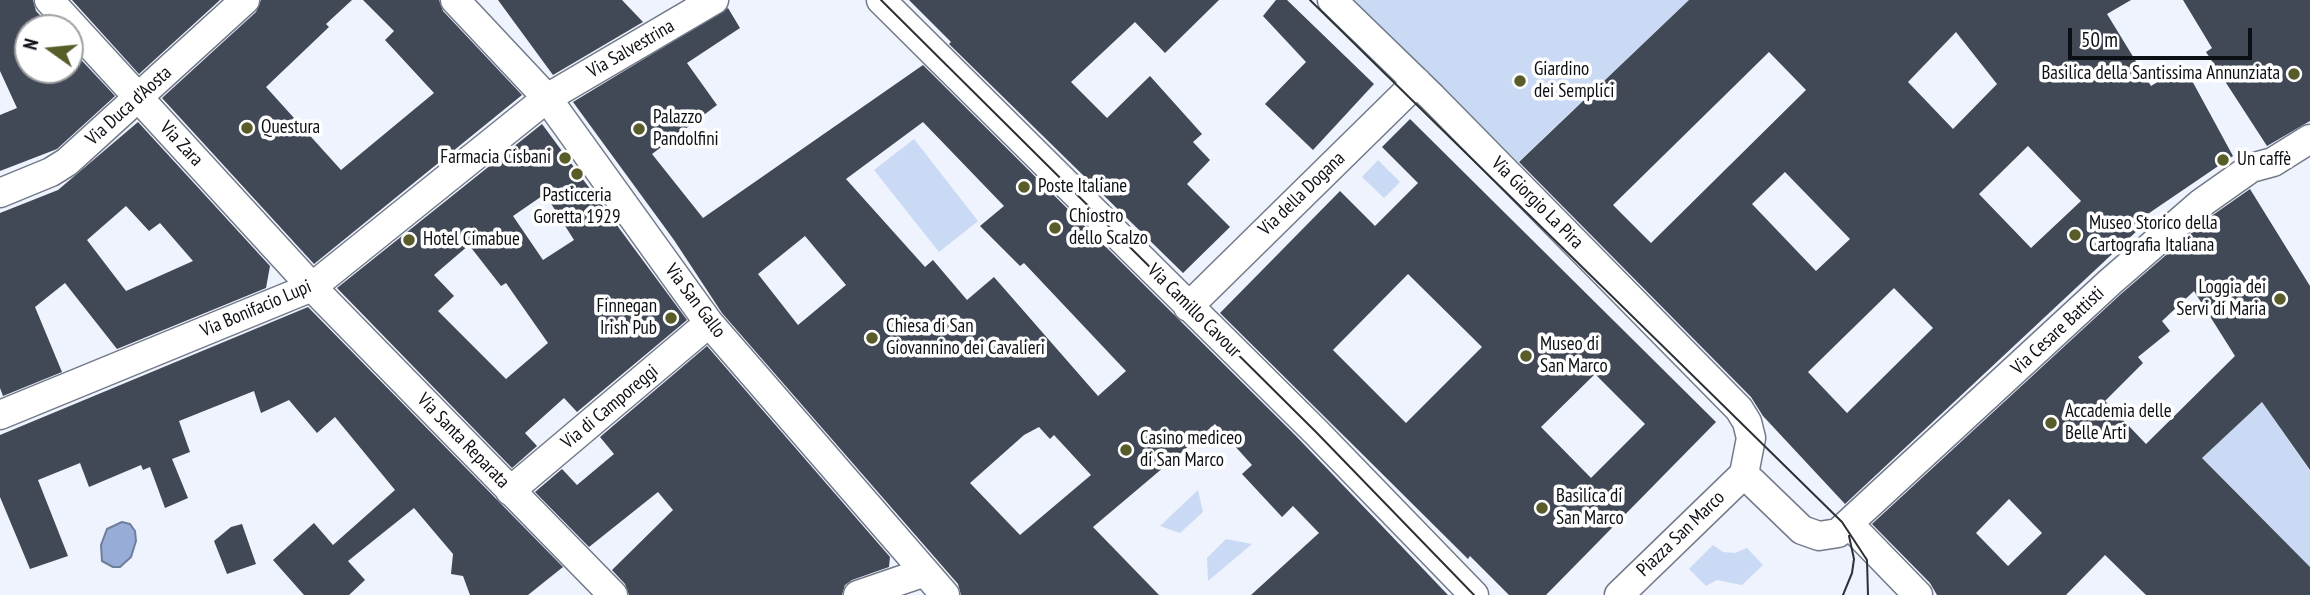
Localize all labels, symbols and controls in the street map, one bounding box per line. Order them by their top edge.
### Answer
north arrow [14,14,84,84]
scale bar [2072,14,2256,58]
street label: Via Salvestrina [583,15,679,83]
text: 50 m [2081,26,2118,53]
text: N [18,36,44,52]
place label: Giardino dei Semplici [1534,59,1614,103]
street label: Via Duca d'Aosta [82,62,176,150]
place label: Basilica della Santissima Annunziata [2041,63,2280,85]
marker: Basilica della Santissima Annunziata [2286,66,2302,82]
marker: Giardino dei Semplici [1512,73,1528,89]
place label: Palazzo Pandolfini [653,107,719,151]
street label: Via Zara [155,117,207,171]
place label: Questura [261,117,320,139]
marker: Questura [239,120,255,136]
marker: Palazzo Pandolfini [631,121,647,137]
place label: Farmacia Cisbani [440,147,551,169]
street label: Via della Dogana [1254,147,1350,241]
place label: Un caffè [2237,149,2291,171]
marker: Farmacia Cisbani [557,150,573,166]
street label: Via Giorgio La Pira [1486,152,1588,254]
marker: Un caffè [2215,152,2231,168]
marker: Pasticceria Goretta 1929 [569,166,585,182]
place label: Poste Italiane [1038,176,1127,198]
marker: Poste Italiane [1016,179,1032,195]
place label: Pasticceria Goretta 1929 [534,185,620,229]
place label: Chiostro dello Scalzo [1069,206,1148,250]
place label: Museo Storico della Cartografia Italiana [2089,213,2218,257]
marker: Chiostro dello Scalzo [1047,220,1063,236]
marker: Museo Storico della Cartografia Italiana [2067,227,2083,243]
place label: Hotel Cimabue [423,229,520,251]
marker: Hotel Cimabue [401,232,417,248]
street label: Via Camillo Cavour [1142,259,1246,363]
street label: Via San Gallo [660,260,730,342]
street label: Via Bonifacio Lupi [197,275,315,343]
place label: Loggia dei Servi di Maria [2176,277,2266,321]
street label: Via Cesare Battisti [2007,282,2109,380]
marker: Loggia dei Servi di Maria [2272,291,2288,307]
place label: Finnegan Irish Pub [597,296,657,340]
marker: Finnegan Irish Pub [663,310,679,326]
place label: Chiesa di San Giovannino dei Cavalieri [886,316,1045,360]
marker: Chiesa di San Giovannino dei Cavalieri [864,330,880,346]
place label: Museo di San Marco [1540,334,1608,378]
marker: Museo di San Marco [1518,348,1534,364]
street label: Via di Camporeggi [557,360,663,454]
street label: Via Santa Reparata [412,389,514,493]
place label: Accademia delle Belle Arti [2065,401,2172,445]
marker: Accademia delle Belle Arti [2043,415,2059,431]
place label: Casino mediceo di San Marco [1140,428,1242,472]
marker: Casino mediceo di San Marco [1118,442,1134,458]
place label: Basilica di San Marco [1556,486,1624,530]
street label: Piazza San Marco [1632,486,1730,582]
marker: Basilica di San Marco [1534,500,1550,516]

